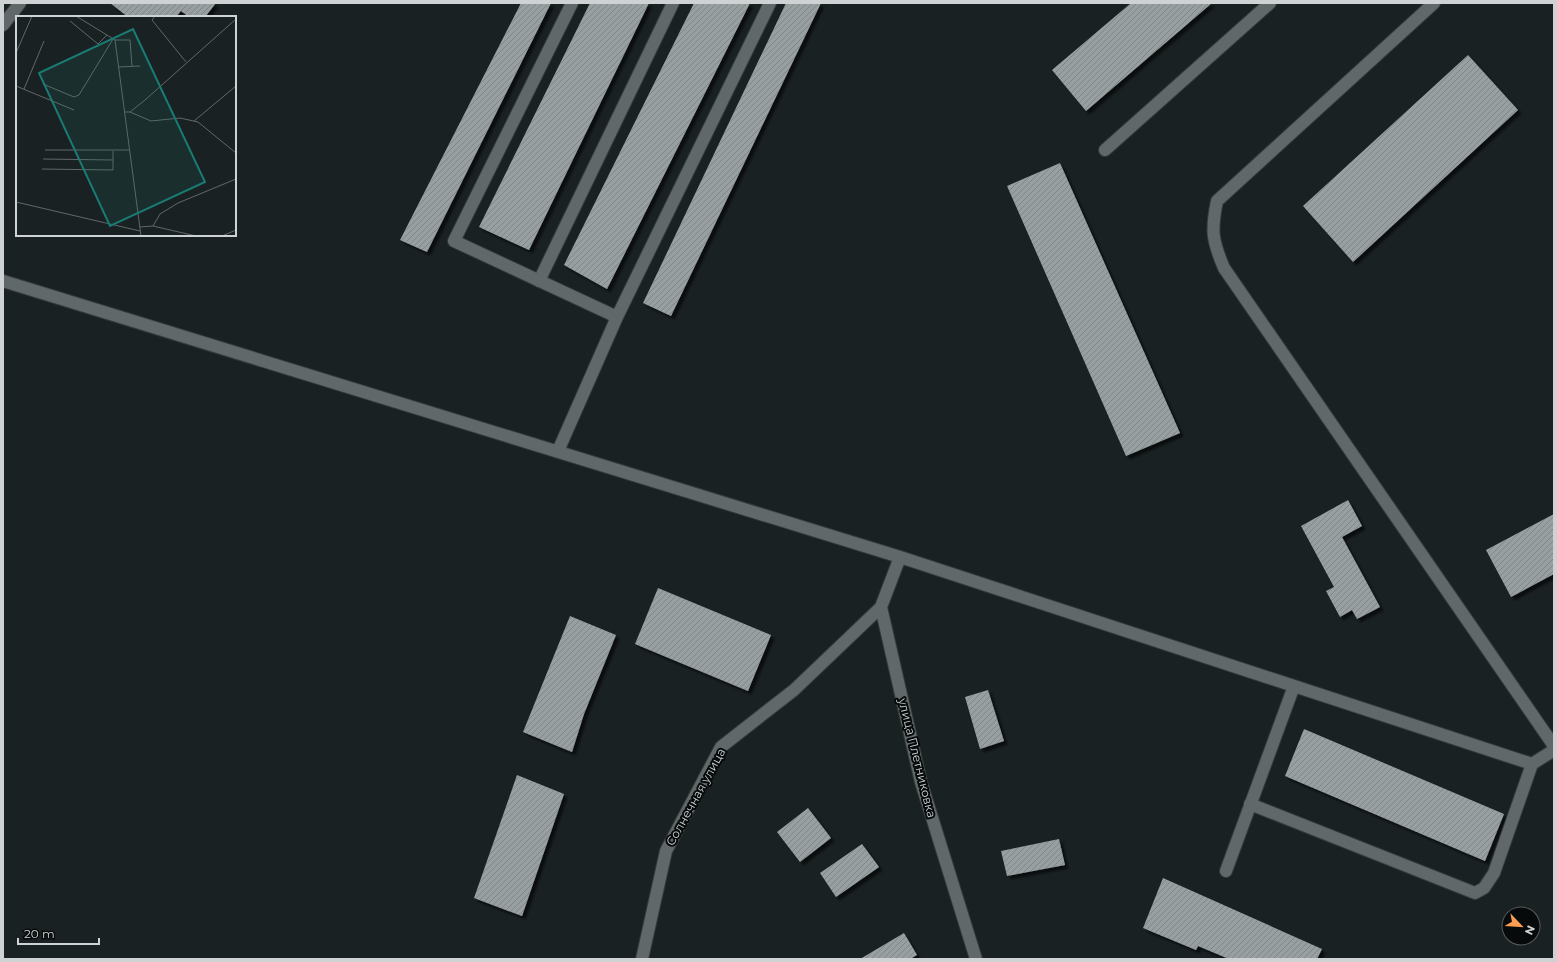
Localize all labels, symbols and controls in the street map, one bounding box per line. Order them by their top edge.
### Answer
inset map [16,16,236,236]
street label: улица Плетниковка [895,696,940,819]
street label: Солнечная улица [663,745,729,848]
north arrow [1501,906,1541,946]
scale bar [18,920,99,946]
text: N [1522,923,1538,937]
text: 20 m [24,926,55,941]

